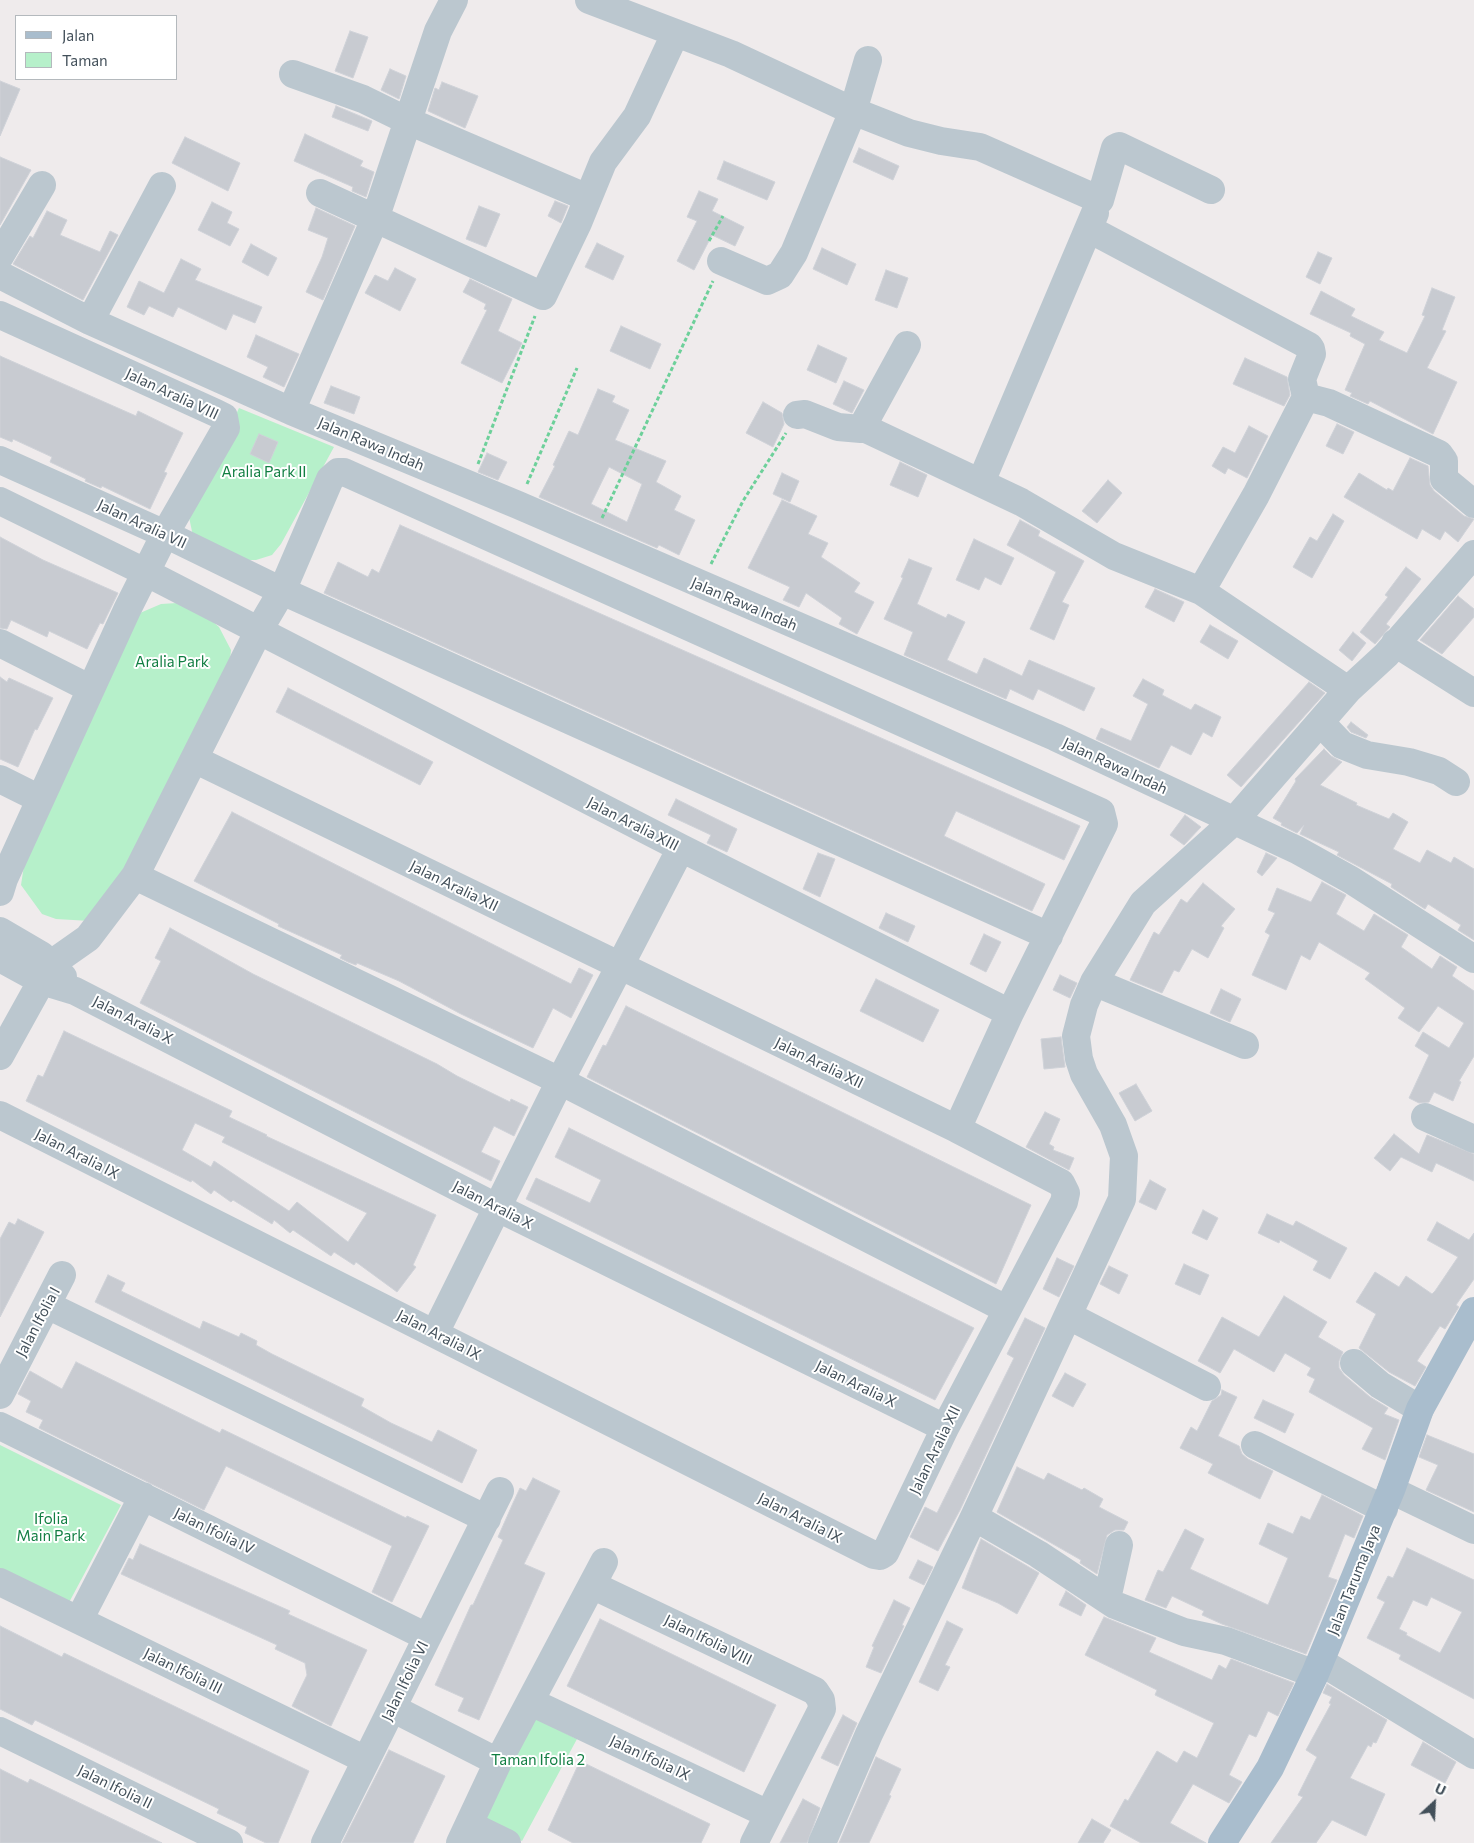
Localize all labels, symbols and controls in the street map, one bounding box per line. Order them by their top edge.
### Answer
legend [15,15,178,80]
text: Jalan [62,26,94,44]
text: Taman [62,51,108,69]
street label: Jalan Aralia VIII [123,365,221,423]
street label: Jalan Rawa Indah [315,414,427,474]
park label: Aralia Park II [221,463,307,481]
street label: Jalan Aralia VII [94,495,190,553]
street label: Jalan Rawa Indah [688,574,800,634]
park label: Aralia Park [135,653,209,671]
street label: Jalan Rawa Indah [1060,734,1170,798]
street label: Jalan Aralia XIII [584,793,682,855]
street label: Jalan Aralia XII [407,857,501,915]
street label: Jalan Aralia X [90,992,176,1048]
street label: Jalan Aralia XII [772,1034,866,1092]
street label: Jalan Aralia IX [32,1125,122,1183]
street label: Jalan Aralia X [450,1177,536,1233]
street label: Jalan Ifolia I [12,1284,64,1360]
street label: Jalan Aralia IX [394,1306,484,1364]
street label: Jalan Aralia X [813,1357,899,1411]
street label: Jalan Aralia XII [906,1403,964,1497]
street label: Jalan Aralia IX [755,1489,845,1547]
street label: Jalan Ifolia IV [171,1504,257,1558]
park label: Ifolia Main Park [17,1510,85,1545]
street label: Jalan Taruma Jaya [1324,1522,1384,1638]
street label: Jalan Ifolia VIII [661,1611,755,1669]
street label: Jalan Ifolia VI [378,1638,432,1724]
street label: Jalan Ifolia III [141,1644,225,1698]
street label: Jalan Ifolia IX [607,1732,693,1784]
park label: Taman Ifolia 2 [491,1751,585,1769]
street label: Jalan Ifolia II [75,1761,155,1813]
north arrow [1409,1778,1459,1828]
text: U [1432,1779,1449,1799]

